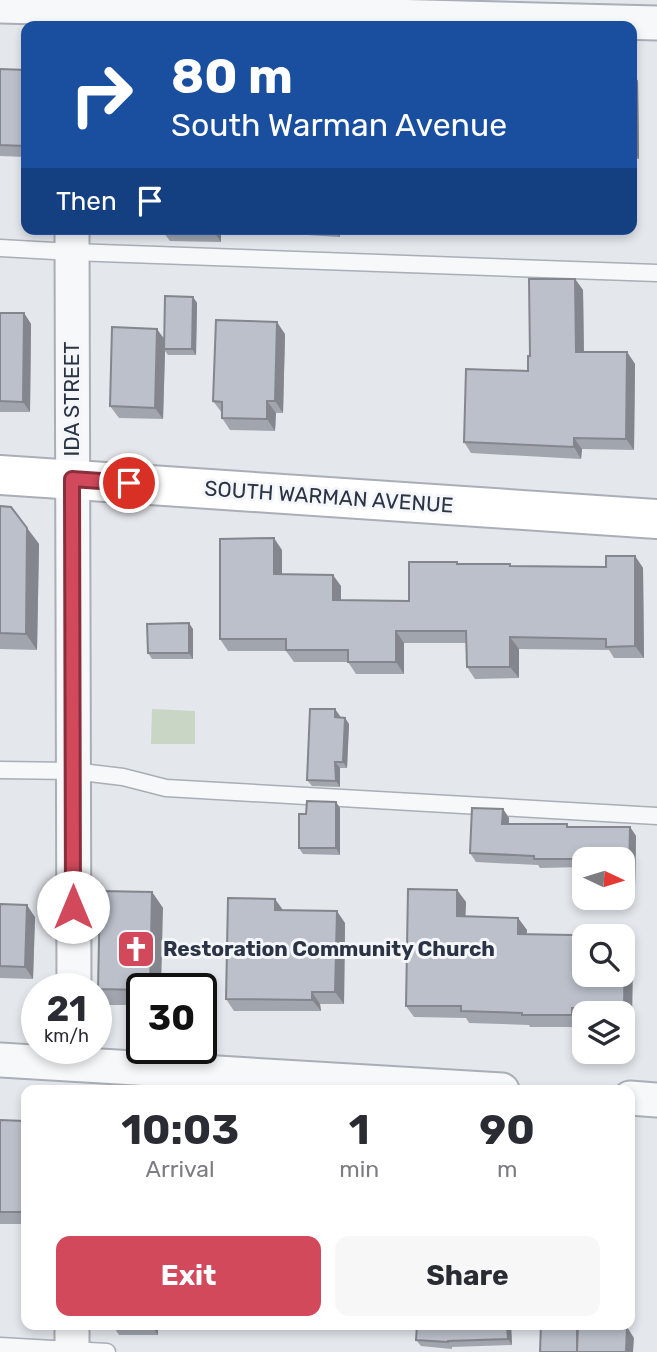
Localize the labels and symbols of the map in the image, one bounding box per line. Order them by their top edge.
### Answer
street label: IDA STREET [59,341,84,457]
pin [99,453,159,513]
street label: SOUTH WARMAN AVENUE [204,475,454,518]
north arrow [572,847,635,910]
position arrow [36,870,110,944]
church icon: Restoration Community Church [115,928,157,970]
place label: Restoration Community Church [163,936,495,961]
speed limit sign: 30 [126,973,217,1064]

